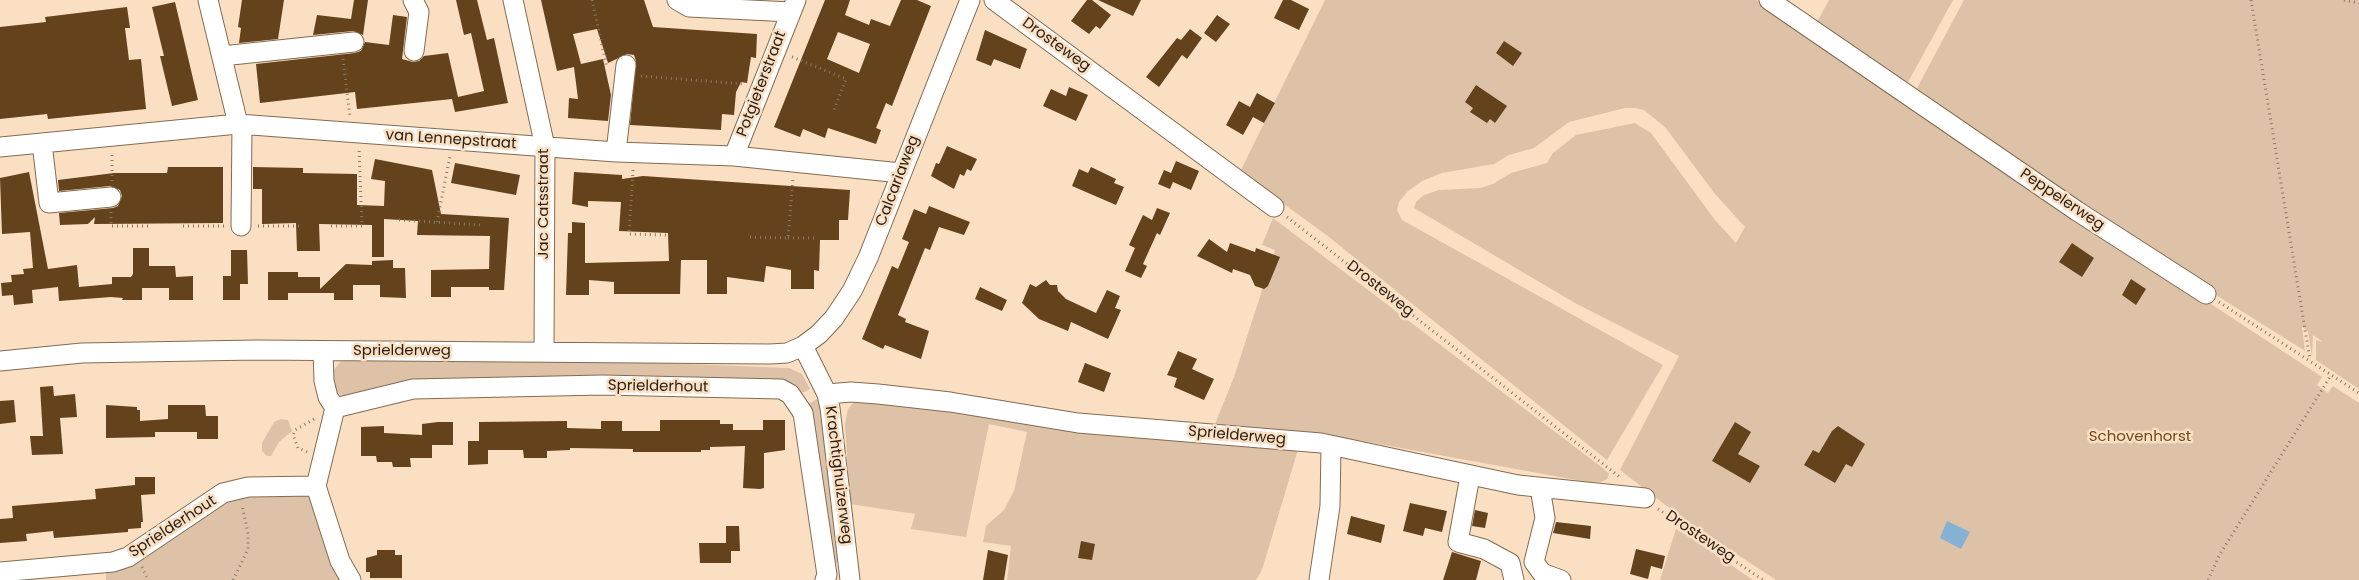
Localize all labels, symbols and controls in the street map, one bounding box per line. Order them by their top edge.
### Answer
street label: Drosteweg [1018,14,1094,76]
street label: Potgieterstraat [734,29,790,139]
street label: van Lennepstraat [385,126,517,154]
street label: Calcariaweg [872,133,924,229]
street label: Jac Catsstraat [535,149,553,259]
street label: Peppelerweg [2016,165,2108,235]
street label: Drosteweg [1343,257,1417,321]
street label: Sprielderweg [353,342,451,360]
street label: Sprielderhout [608,377,708,397]
street label: Krachtighuizerweg [821,405,855,545]
street label: Sprielderweg [1187,423,1287,449]
park label: Schovenhorst [2089,428,2191,446]
street label: Sprielderhout [126,492,220,562]
street label: Drosteweg [1662,507,1738,567]

